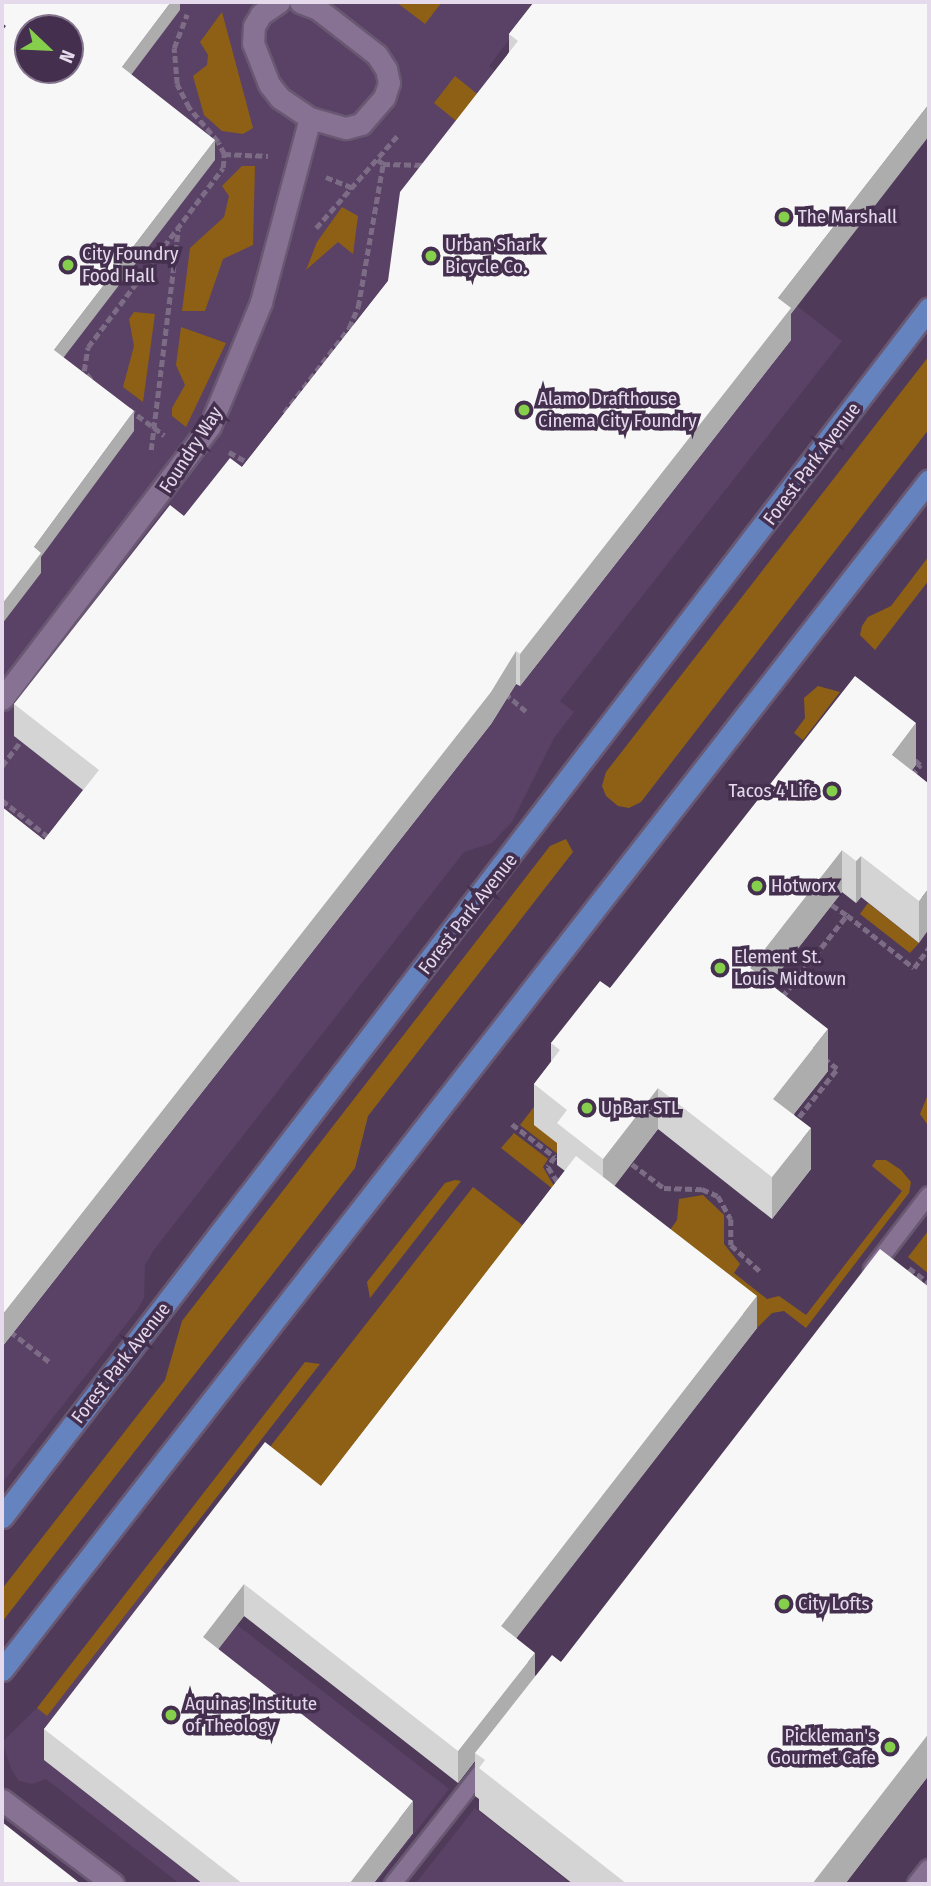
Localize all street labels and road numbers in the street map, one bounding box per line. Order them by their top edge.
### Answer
street label: Forest Park Avenue [759,398,865,530]
street label: Foundry Way [155,402,227,498]
street label: Forest Park Avenue [414,849,522,979]
street label: Forest Park Avenue [67,1298,175,1428]

